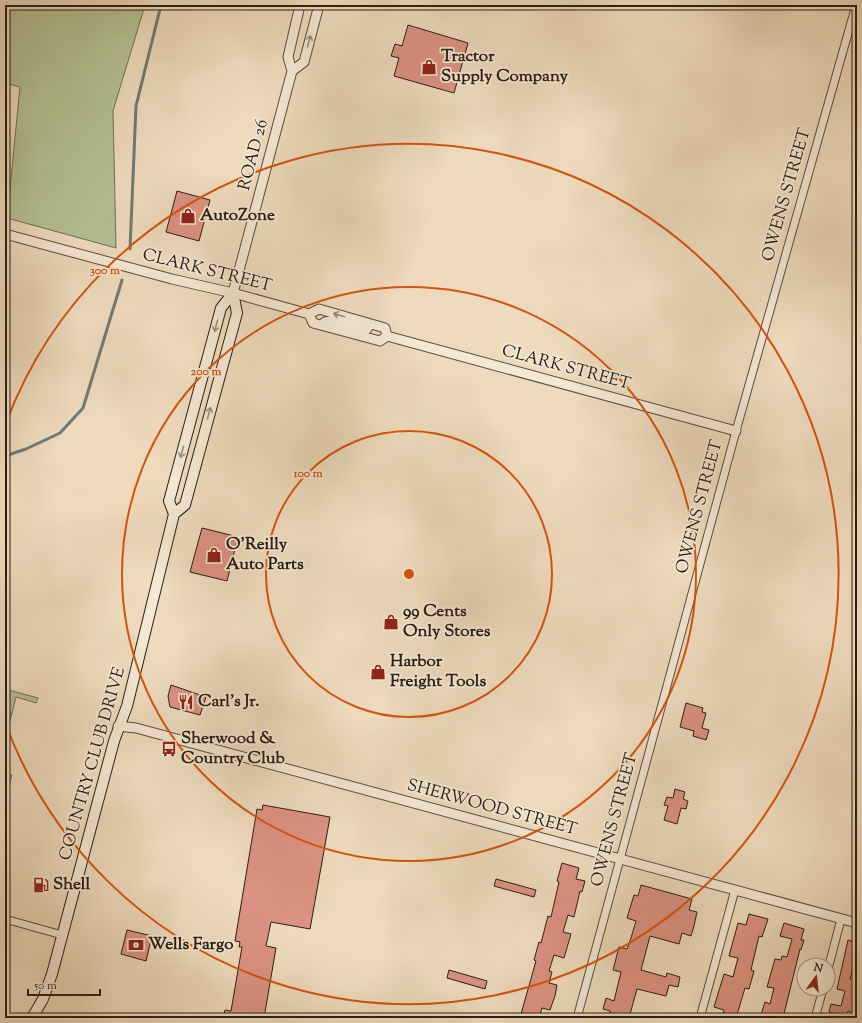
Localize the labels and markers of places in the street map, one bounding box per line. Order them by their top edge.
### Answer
place label: Tractor Supply Company [441,45,568,89]
shop icon: Tractor Supply Company [420,58,438,76]
place label: AutoZone [200,204,275,228]
shop icon: AutoZone [179,207,197,225]
place label: O'Reilly Auto Parts [226,533,304,577]
shop icon: O'Reilly Auto Parts [205,546,223,564]
centre of rings [402,567,416,581]
place label: 99 Cents Only Stores [403,600,491,644]
shop icon: 99 Cents Only Stores [382,613,400,631]
place label: Harbor Freight Tools [390,650,486,694]
shop icon: Harbor Freight Tools [369,663,387,681]
place label: Carl's Jr. [198,690,260,714]
restaurant icon: Carl's Jr. [177,693,195,711]
place label: Sherwood & Country Club [181,727,285,771]
bus stop icon: Sherwood & Country Club [160,740,178,758]
place label: Shell [53,873,91,897]
fuel station icon: Shell [32,876,50,894]
place label: Wells Fargo [148,933,234,957]
bank icon: Wells Fargo [127,936,145,954]

